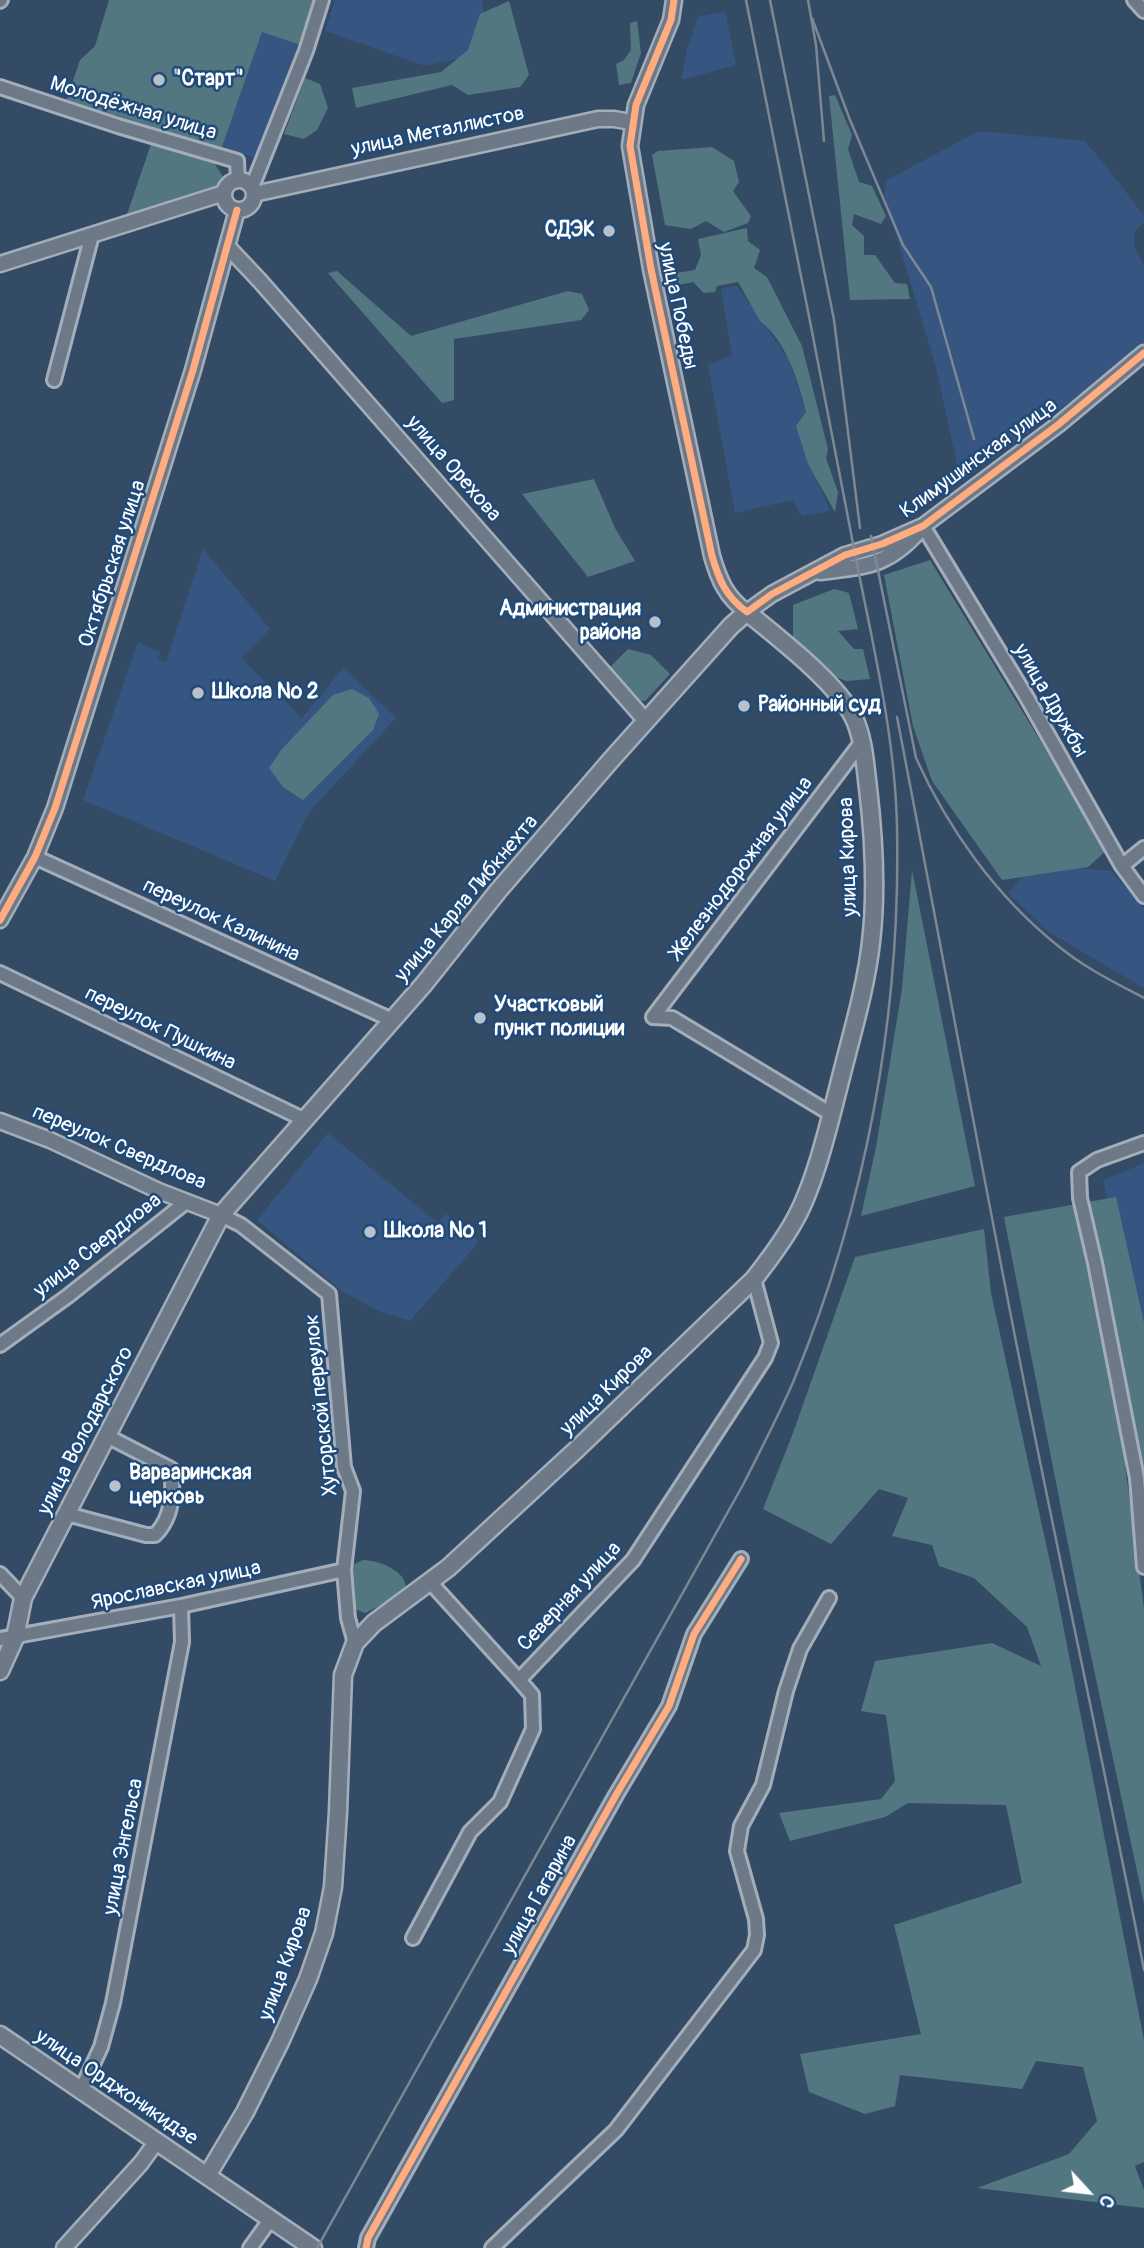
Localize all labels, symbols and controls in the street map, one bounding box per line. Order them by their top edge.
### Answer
place label: "Старт" [173,67,244,93]
street label: Молодёжная улица [47,72,219,146]
marker: "Старт" [151,72,167,88]
street label: улица Металлистов [349,101,527,163]
place label: СДЭК [545,218,595,244]
marker: СДЭК [601,223,617,239]
street label: улица Победы [651,240,703,372]
street label: Климушинская улица [896,394,1062,524]
street label: улица Орехова [400,411,506,527]
street label: Октябрьская улица [74,477,152,651]
place label: Администрация района [499,597,641,647]
marker: Администрация района [647,614,663,630]
street label: улица Дружбы [1007,640,1093,762]
place label: Школа № 2 [212,680,318,706]
marker: Школа № 2 [190,685,206,701]
place label: Районный суд [758,693,881,719]
marker: Районный суд [736,698,752,714]
street label: Железнодорожная улица [665,772,819,964]
street label: улица Кирова [834,797,864,917]
street label: улица Карла Либкнехта [390,810,544,988]
street label: переулок Калинина [139,874,303,968]
street label: переулок Пушкина [80,982,240,1076]
place label: Участковый пункт полиции [494,993,624,1043]
marker: Участковый пункт полиции [472,1010,488,1026]
street label: переулок Свердлова [28,1100,210,1196]
street label: улица Свердлова [29,1188,167,1304]
place label: Школа № 1 [384,1219,487,1245]
marker: Школа № 1 [362,1224,378,1240]
street label: Хуторской переулок [300,1313,344,1497]
street label: улица Кирова [555,1340,659,1442]
street label: улица Володарского [33,1342,139,1520]
place label: Варваринская церковь [129,1461,252,1511]
marker: Варваринская церковь [107,1478,123,1494]
street label: Северная улица [513,1537,627,1657]
street label: Ярославская улица [89,1556,263,1616]
street label: улица Энгельса [98,1777,150,1917]
street label: улица Гагарина [497,1831,583,1959]
street label: улица Кирова [254,1904,318,2024]
street label: улица Орджоникидзе [30,2024,202,2152]
north arrow [1053,2157,1123,2227]
text: С [1093,2191,1120,2212]

